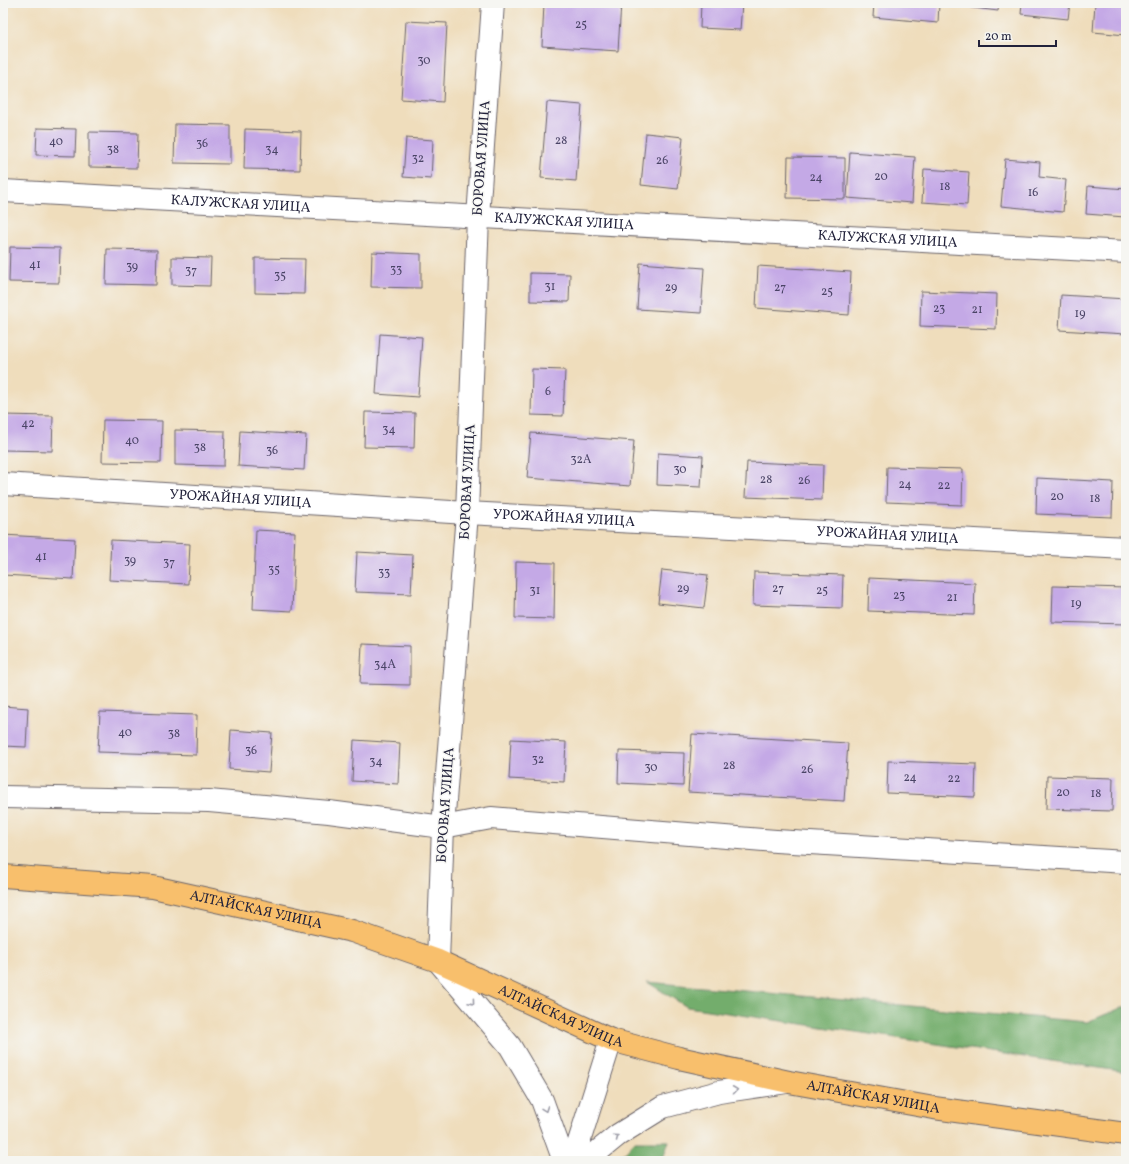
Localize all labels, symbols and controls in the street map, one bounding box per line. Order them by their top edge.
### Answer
house number: 25 [575,17,587,33]
scale bar [979,22,1056,48]
text: 20 m [985,29,1012,45]
house number: 30 [417,53,431,69]
street label: БОРОВАЯ УЛИЦА [468,100,496,216]
house number: 28 [555,133,567,149]
house number: 40 [49,134,63,150]
house number: 36 [196,136,208,152]
house number: 38 [107,142,119,158]
house number: 34 [265,142,279,158]
house number: 32 [412,151,424,167]
house number: 26 [656,153,668,169]
house number: 20 [874,169,888,185]
house number: 24 [809,170,823,186]
house number: 18 [940,179,950,195]
house number: 16 [1028,185,1038,201]
street label: КАЛУЖСКАЯ УЛИЦА [170,191,311,217]
street label: КАЛУЖСКАЯ УЛИЦА [494,208,635,235]
street label: КАЛУЖСКАЯ УЛИЦА [817,226,958,252]
house number: 41 [29,257,41,273]
house number: 39 [126,259,138,275]
house number: 33 [390,262,402,278]
house number: 37 [185,263,197,279]
house number: 35 [274,268,286,284]
house number: 31 [545,279,555,295]
house number: 29 [665,280,677,296]
house number: 27 [774,280,786,296]
house number: 25 [821,284,833,300]
house number: 23 [933,301,945,317]
house number: 21 [971,302,983,318]
house number: 19 [1075,306,1085,322]
house number: 6 [545,384,551,400]
house number: 42 [21,416,35,432]
house number: 34 [382,422,396,438]
street label: БОРОВАЯ УЛИЦА [455,424,481,540]
house number: 40 [125,433,139,449]
house number: 38 [194,440,206,456]
house number: 36 [266,443,278,459]
house number: 32А [570,452,592,468]
house number: 30 [673,462,687,478]
house number: 28 [760,472,772,488]
house number: 26 [798,473,810,489]
house number: 24 [898,477,912,493]
house number: 22 [938,478,950,494]
street label: УРОЖАЙНАЯ УЛИЦА [169,485,312,513]
house number: 20 [1050,489,1064,505]
house number: 18 [1090,491,1100,507]
street label: УРОЖАЙНАЯ УЛИЦА [492,505,636,531]
street label: УРОЖАЙНАЯ УЛИЦА [816,522,959,549]
house number: 41 [35,549,47,565]
house number: 39 [124,553,136,569]
house number: 37 [163,555,175,571]
house number: 35 [268,562,280,578]
house number: 33 [378,565,390,581]
house number: 29 [677,581,689,597]
house number: 27 [772,581,784,597]
house number: 31 [530,583,540,599]
house number: 25 [816,583,828,599]
house number: 23 [893,588,905,604]
house number: 21 [946,590,958,606]
house number: 19 [1071,596,1081,612]
house number: 34А [374,657,396,673]
house number: 40 [118,725,132,741]
house number: 38 [168,726,180,742]
house number: 36 [245,743,257,759]
street label: БОРОВАЯ УЛИЦА [432,747,460,863]
house number: 32 [532,752,544,768]
house number: 34 [369,754,383,770]
house number: 28 [723,758,735,774]
house number: 30 [644,760,658,776]
house number: 26 [801,762,813,778]
house number: 24 [903,770,917,786]
house number: 22 [948,771,960,787]
house number: 20 [1056,785,1070,801]
house number: 18 [1091,786,1101,802]
street label: АЛТАЙСКАЯ УЛИЦА [188,886,324,934]
street label: АЛТАЙСКАЯ УЛИЦА [495,980,625,1052]
one-way arrow [468,997,475,1004]
street label: АЛТАЙСКАЯ УЛИЦА [805,1076,941,1118]
one-way arrow [732,1086,739,1095]
one-way arrow [540,1105,549,1112]
one-way arrow [612,1134,619,1141]

